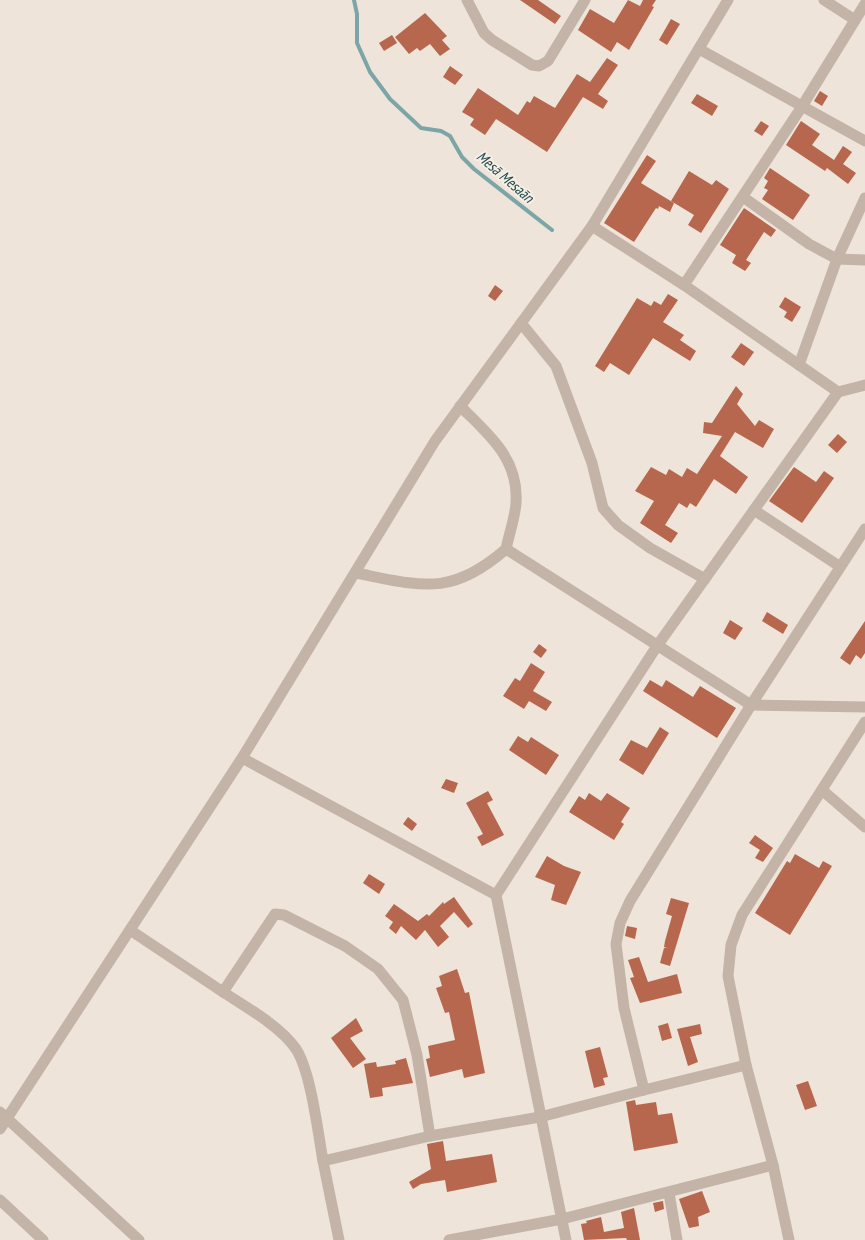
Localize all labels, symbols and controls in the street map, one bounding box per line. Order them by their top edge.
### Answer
water label: Mesā Mesaān [473,147,539,207]

